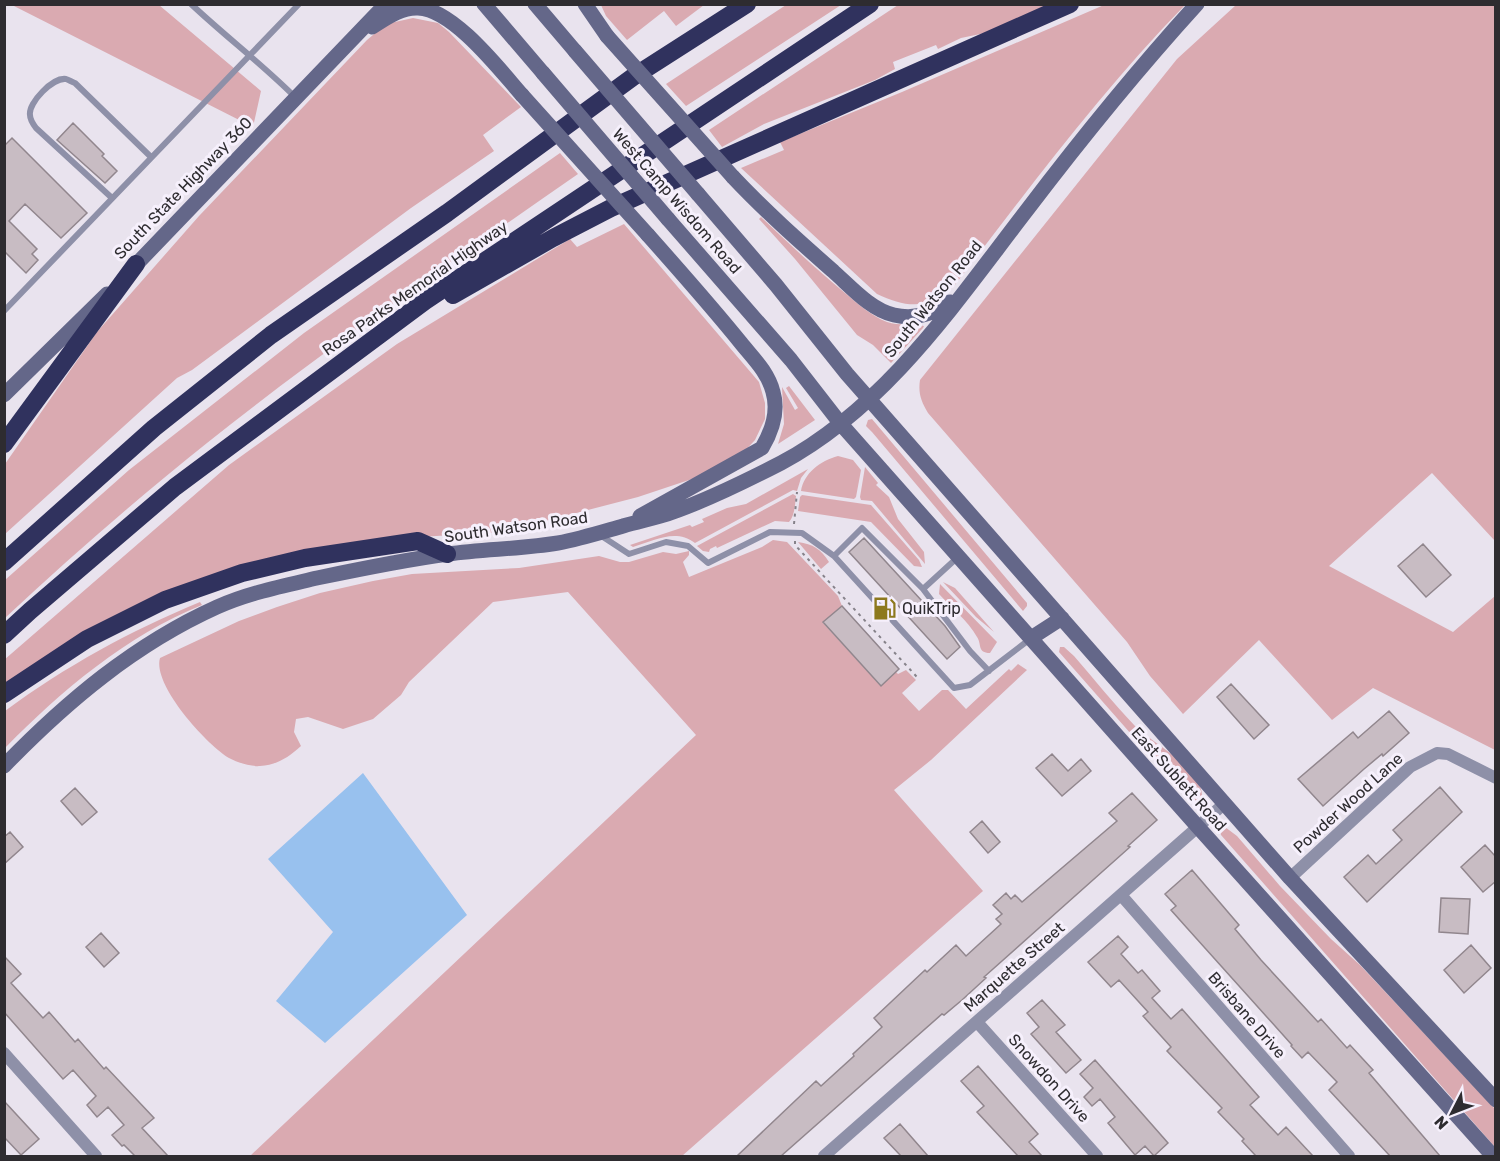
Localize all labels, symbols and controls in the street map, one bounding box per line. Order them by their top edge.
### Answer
street label: South State Highway 360 [110,113,256,263]
street label: West Camp Wisdom Road [609,124,745,278]
street label: Rosa Parks Memorial Highway [319,216,511,359]
street label: South Watson Road [880,237,986,361]
street label: South Watson Road [443,508,589,546]
fuel station icon: QuikTrip [871,595,897,621]
place label: QuikTrip [902,599,961,618]
street label: East Sublett Road [1127,723,1231,835]
street label: Powder Wood Lane [1289,749,1407,857]
street label: Marquette Street [960,918,1068,1016]
street label: Brisbane Drive [1204,968,1290,1062]
street label: Snowdon Drive [1004,1030,1094,1126]
north arrow [1422,1083,1482,1143]
text: N [1430,1112,1452,1133]

